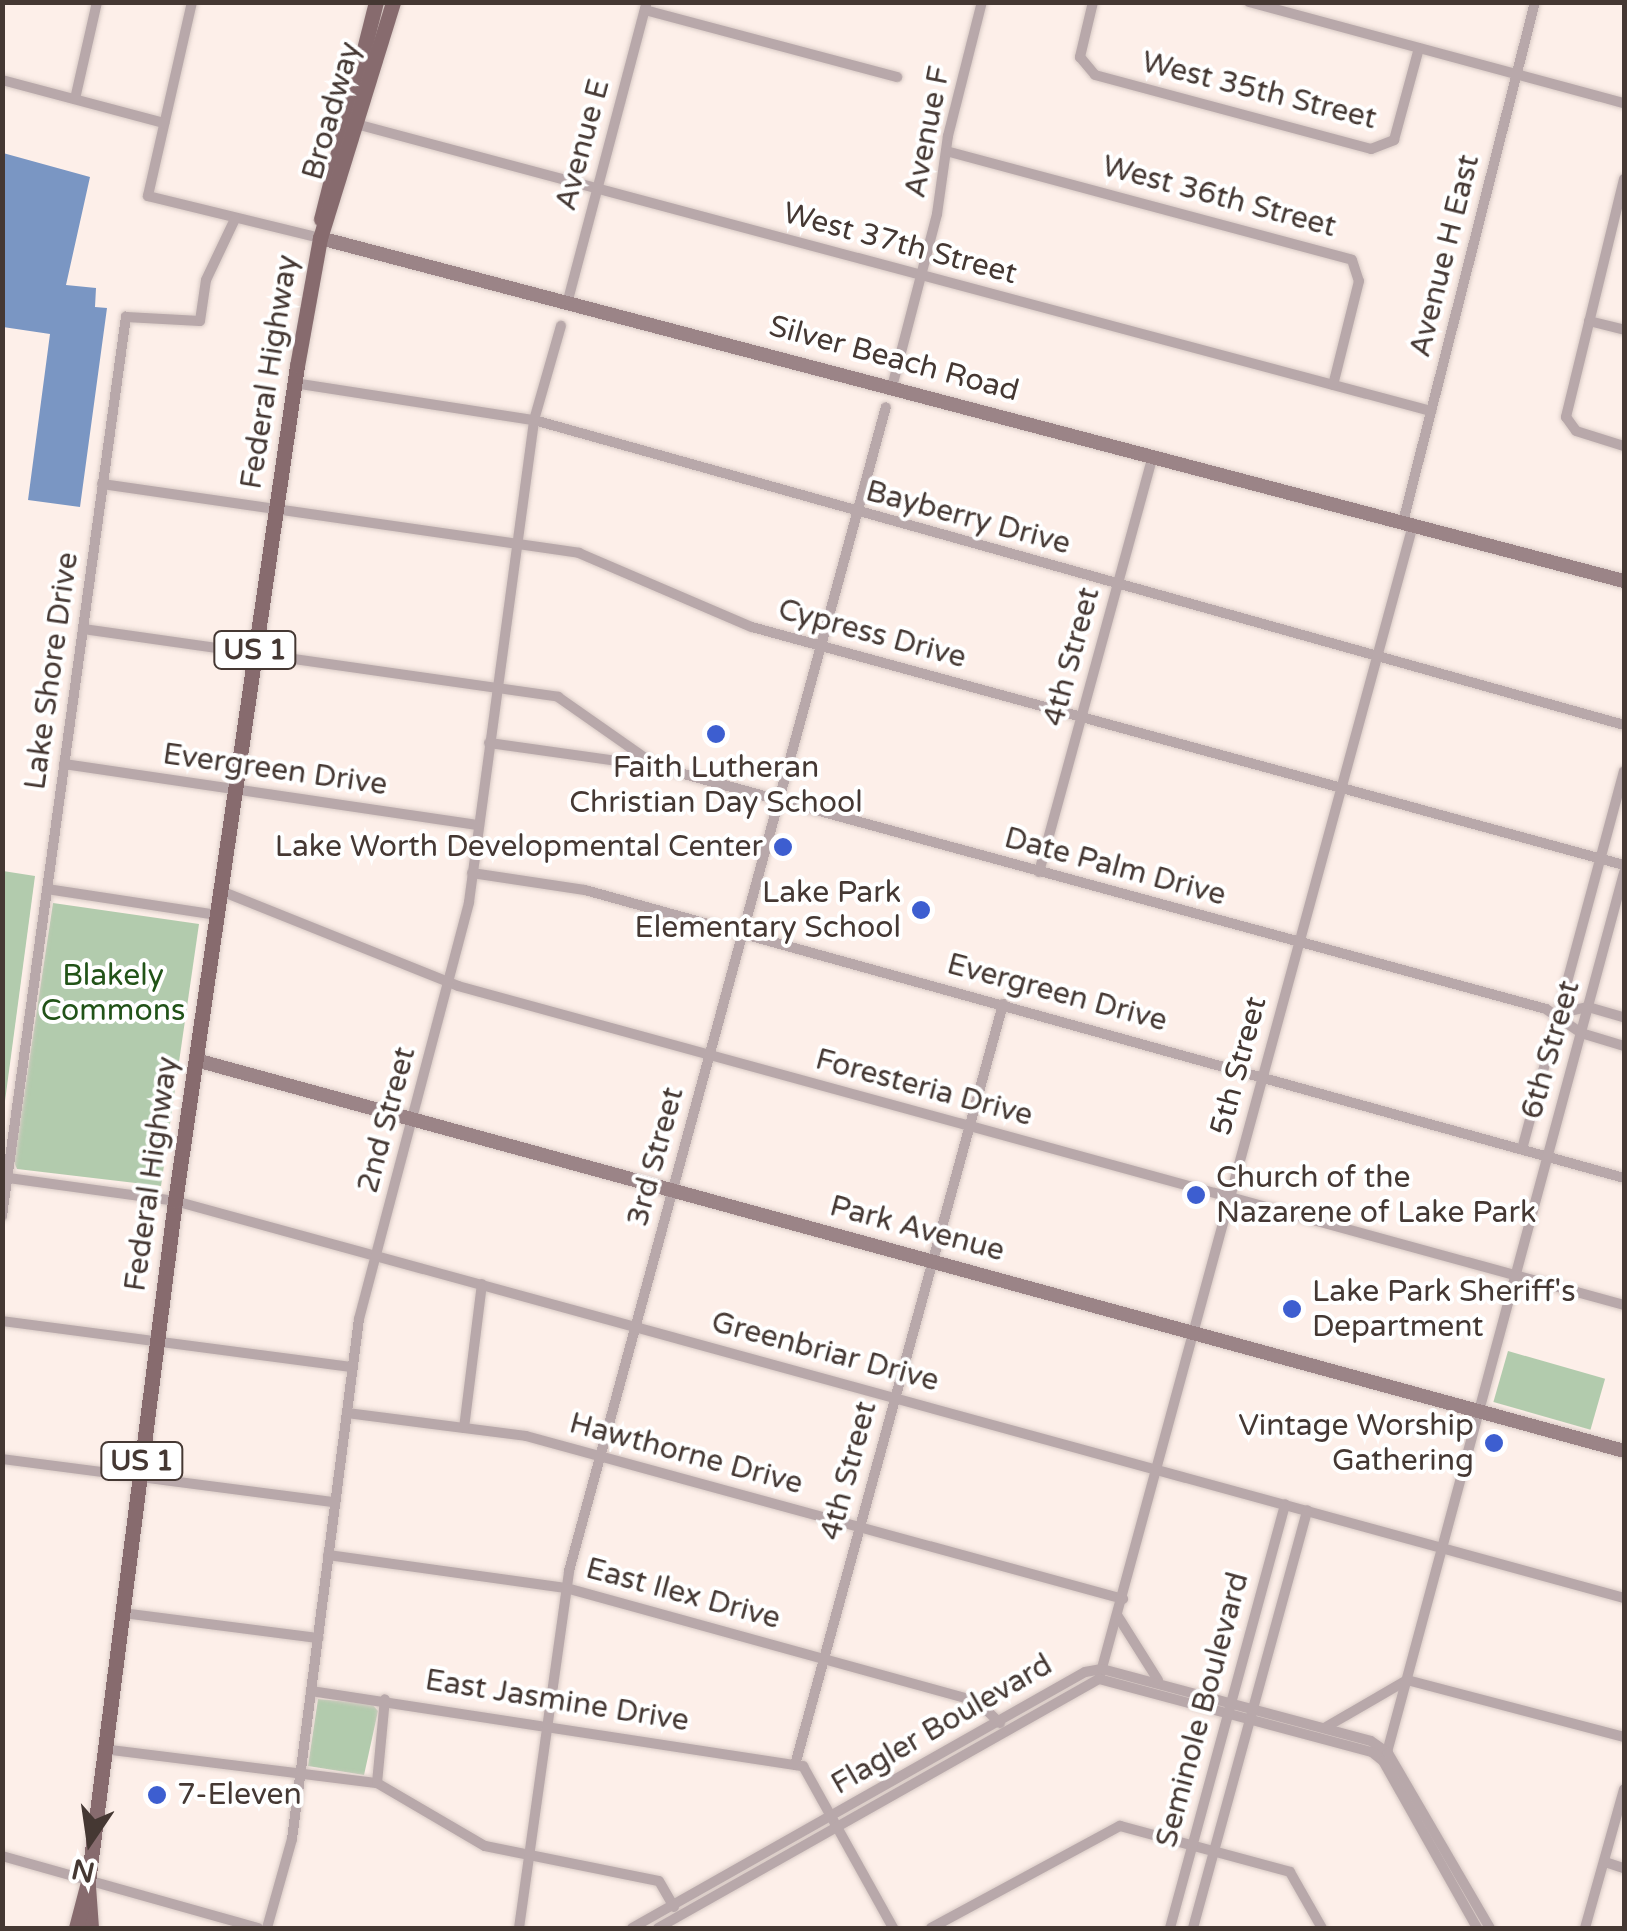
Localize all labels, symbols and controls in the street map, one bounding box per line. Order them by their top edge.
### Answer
street label: Broadway [295,38,369,184]
street label: West 35th Street [1138,44,1380,138]
street label: Avenue F [898,63,958,201]
street label: Avenue E [548,75,618,215]
street label: West 36th Street [1098,148,1340,246]
street label: Avenue H East [1402,151,1488,361]
street label: West 37th Street [779,195,1021,293]
street label: Federal Highway [234,252,306,492]
street label: Silver Beach Road [765,308,1023,410]
street label: Bayberry Drive [862,473,1074,563]
street label: Lake Shore Drive [18,550,86,792]
street label: 4th Street [1036,584,1108,730]
street label: Cypress Drive [774,592,970,676]
road number: US 1 [212,627,298,673]
marker: Faith Lutheran Christian Day School [705,723,727,745]
street label: Evergreen Drive [160,736,390,804]
place label: Faith Lutheran Christian Day School [569,750,863,820]
street label: Date Palm Drive [1000,820,1230,914]
place label: Lake Worth Developmental Center [275,829,763,865]
marker: Lake Worth Developmental Center [772,836,794,858]
place label: Lake Park Elementary School [635,875,901,946]
marker: Lake Park Elementary School [910,899,932,921]
street label: Evergreen Drive [943,946,1171,1040]
park label: Blakely Commons [41,958,185,1028]
street label: 6th Street [1514,977,1588,1123]
street label: 5th Street [1203,993,1275,1139]
street label: Foresteria Drive [811,1042,1037,1134]
street label: 2nd Street [350,1043,424,1197]
street label: Federal Highway [118,1054,186,1294]
street label: 3rd Street [620,1084,692,1230]
place label: Church of the Nazarene of Lake Park [1216,1160,1536,1230]
marker: Church of the Nazarene of Lake Park [1185,1184,1207,1206]
street label: Park Avenue [826,1188,1008,1270]
place label: Lake Park Sheriff's Department [1312,1274,1576,1344]
marker: Lake Park Sheriff's Department [1281,1298,1303,1320]
street label: Greenbriar Drive [707,1304,943,1400]
street label: 4th Street [813,1398,885,1544]
street label: Hawthorne Drive [565,1406,807,1502]
place label: Vintage Worship Gathering [1238,1408,1474,1478]
marker: Vintage Worship Gathering [1483,1432,1505,1454]
road number: US 1 [100,1438,184,1484]
street label: East Ilex Drive [582,1551,784,1637]
street label: Seminole Boulevard [1149,1569,1257,1851]
street label: Flagler Boulevard [825,1647,1059,1803]
street label: East Jasmine Drive [423,1662,691,1740]
place label: 7-Eleven [177,1777,302,1813]
marker: 7-Eleven [146,1784,168,1806]
north arrow [40,1791,140,1891]
text: N [68,1851,98,1889]

